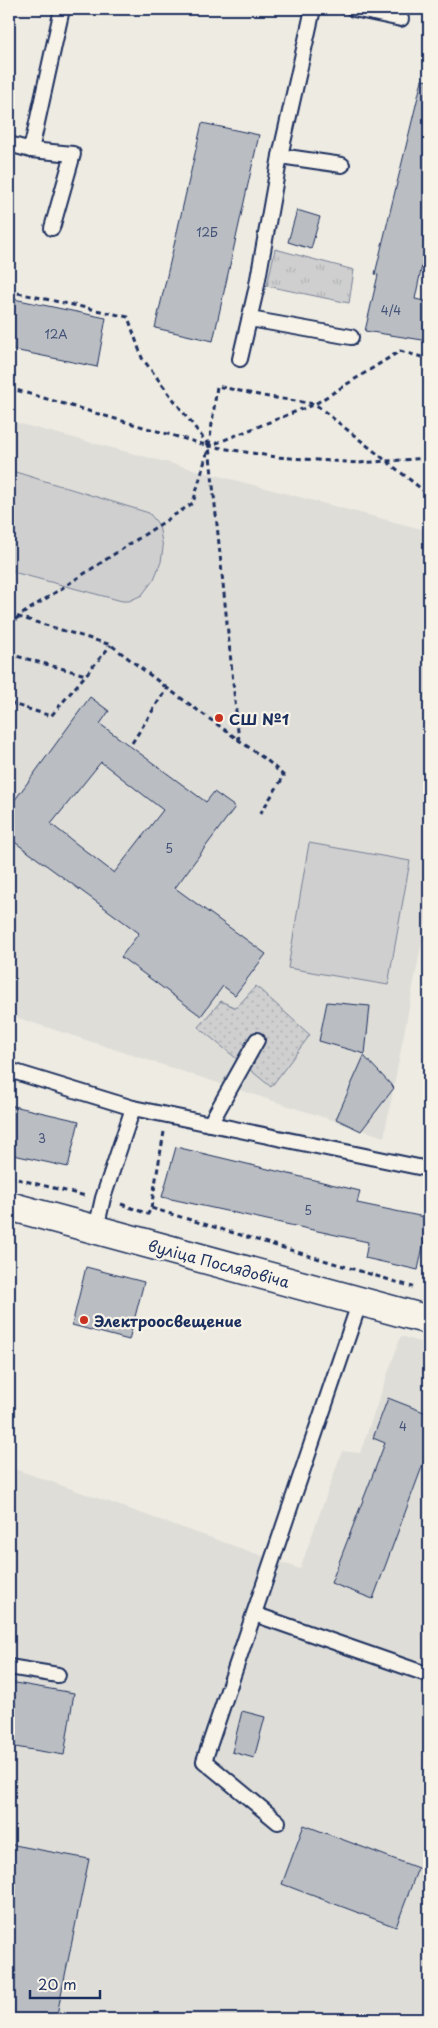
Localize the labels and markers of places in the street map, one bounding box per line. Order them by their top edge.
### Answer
place label: СШ №1 [229,707,289,730]
marker: СШ №1 [213,712,225,724]
place label: Электроосвещение [94,1309,242,1332]
marker: Электроосвещение [78,1314,90,1326]

